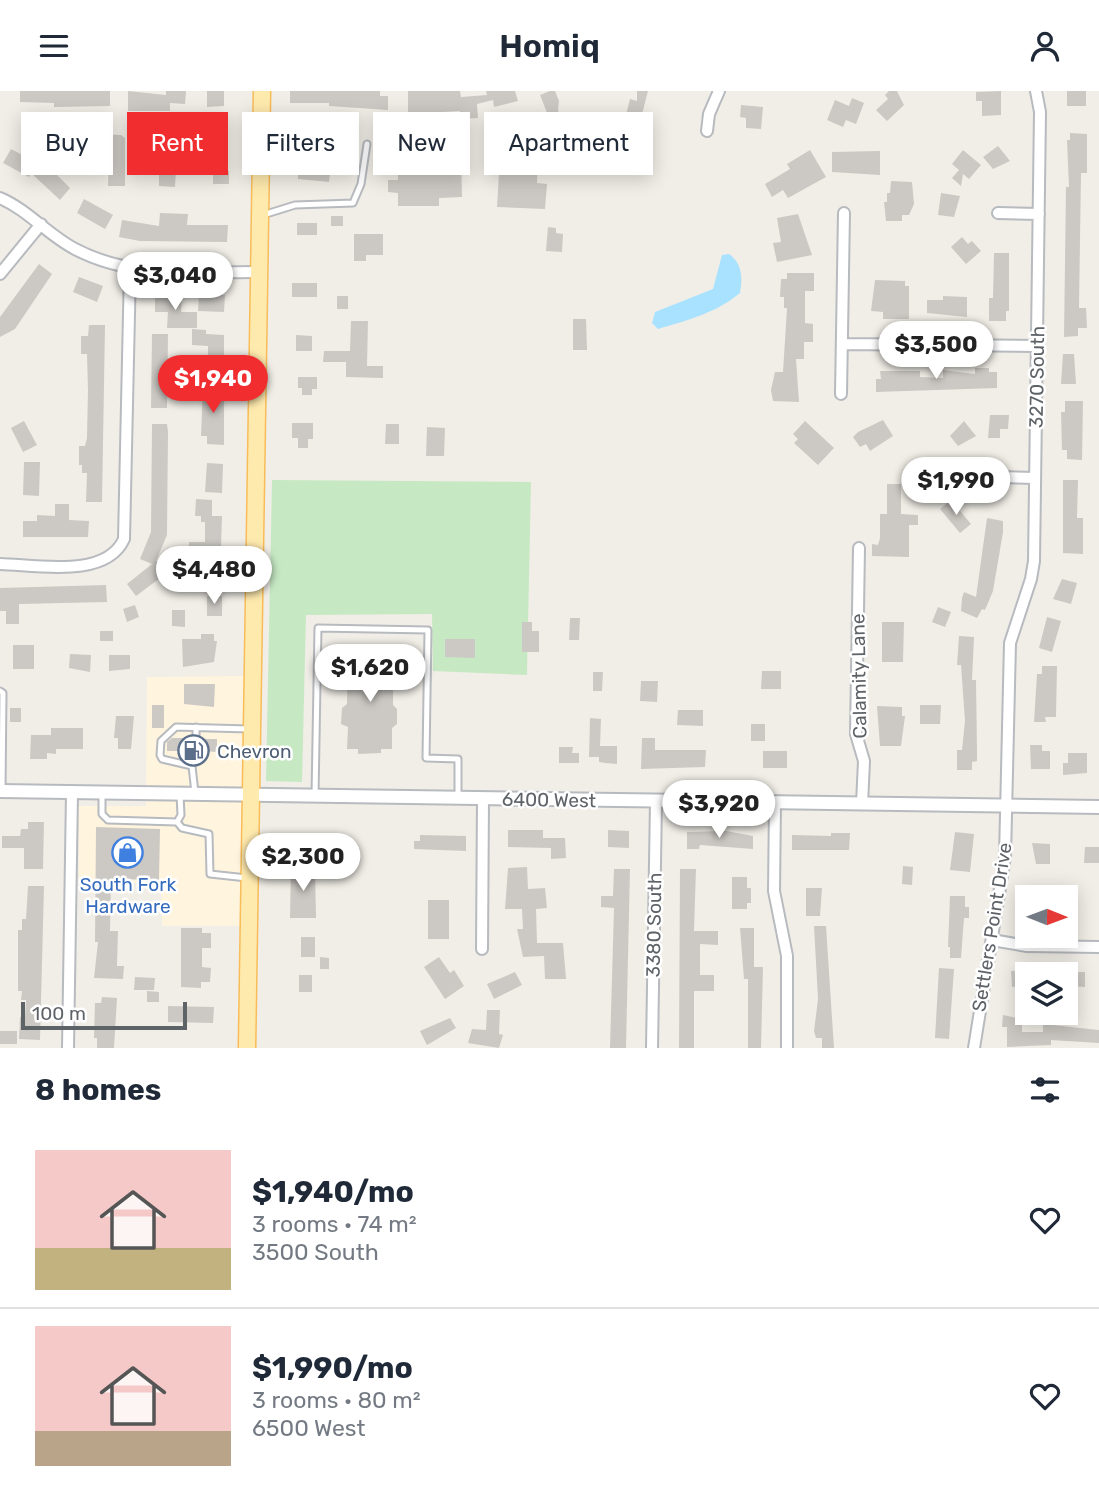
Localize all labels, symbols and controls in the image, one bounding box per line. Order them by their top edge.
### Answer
icon: menu [35,27,73,65]
text: Homiq [499,27,600,65]
icon: person [1026,27,1064,65]
chip: Buy [21,112,113,175]
chip: Rent [127,112,228,175]
chip: Filters [242,112,359,175]
chip: New [373,112,470,175]
chip: Apartment [484,112,653,175]
pin: $3,040 [118,253,232,312]
text: $3,040 [133,261,217,289]
pin: $3,500 [879,321,993,381]
street label: 3270 South [1025,326,1049,428]
text: $3,500 [894,330,978,358]
pin: $1,940 [156,355,270,415]
text: $1,940 [174,364,252,392]
pin: $1,990 [899,457,1013,517]
text: $1,990 [917,466,995,494]
pin: $4,480 [157,547,271,606]
text: $4,480 [172,555,256,583]
street label: Calamity Lane [846,613,872,739]
pin: $1,620 [313,645,427,704]
text: $1,620 [331,653,409,681]
fuel station icon: Chevron [177,734,211,768]
place label: Chevron [217,740,292,763]
pin: $3,920 [662,781,776,840]
street label: 6400 West [502,788,597,812]
text: $3,920 [678,789,760,817]
pin: $2,300 [246,833,360,893]
shop icon: South Fork Hardware [111,836,145,870]
street label: Settlers Point Drive [967,841,1017,1013]
text: $2,300 [261,842,345,870]
street label: 3380 South [642,872,666,978]
place label: South Fork Hardware [80,873,177,918]
north arrow [1015,885,1078,949]
map controls [1015,885,1078,1025]
button: layers [1015,962,1078,1025]
scale bar [21,999,187,1031]
text: 100 m [32,1002,86,1025]
icon: filters [1026,1071,1064,1109]
text: 8 homes [35,1072,161,1108]
text: $1,940/mo [252,1174,414,1210]
icon: home [91,1178,175,1262]
icon: heart [1026,1201,1064,1239]
text: 3 rooms · 74 m² [252,1210,417,1238]
text: 3500 South [252,1238,379,1266]
text: $1,990/mo [252,1350,413,1386]
icon: home [91,1354,175,1438]
icon: heart [1026,1377,1064,1415]
text: 3 rooms · 80 m² [252,1386,421,1414]
text: 6500 West [252,1414,366,1442]

